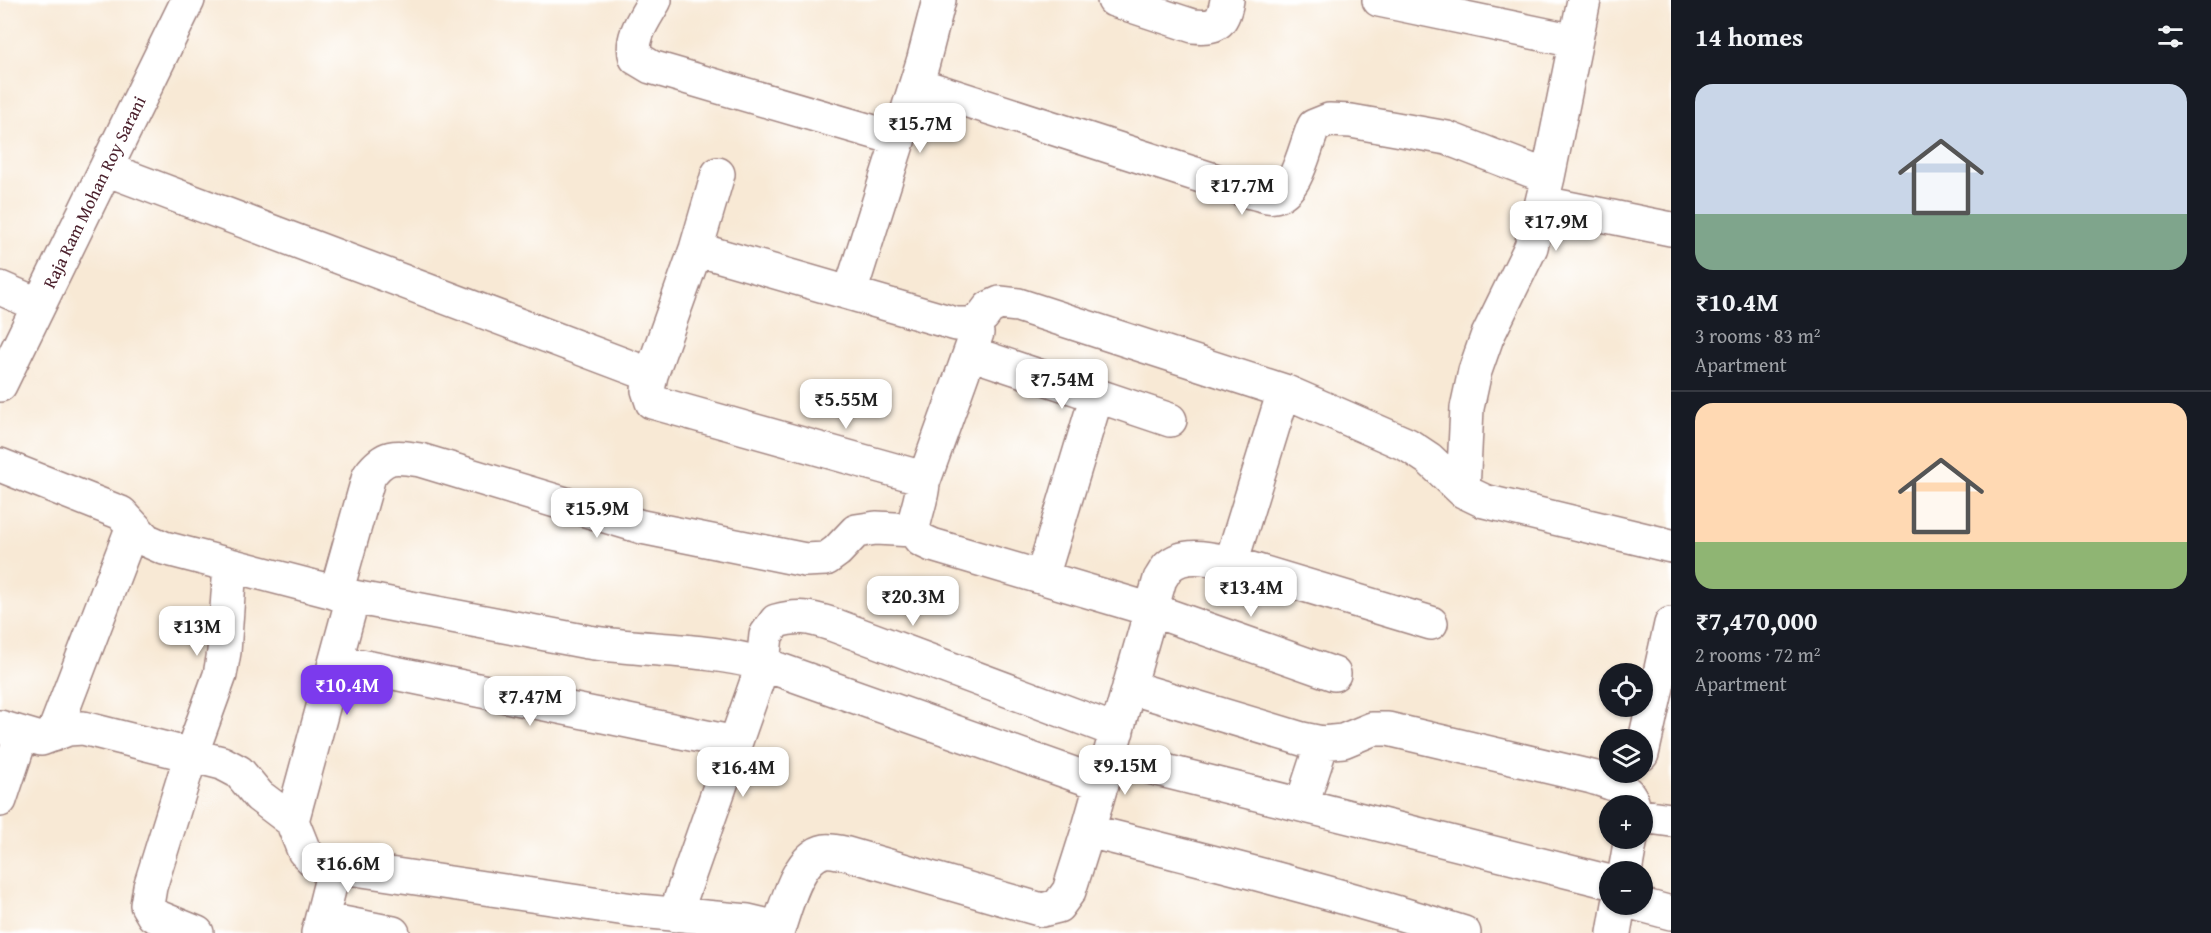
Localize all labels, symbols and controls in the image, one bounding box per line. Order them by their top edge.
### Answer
text: 14 homes [1695,17,1803,56]
icon: filters [2154,20,2187,53]
street label: Raja Ram Mohan Roy Sarani [36,91,152,293]
pin: ₹15.7M [871,103,969,154]
text: ₹15.7M [888,108,952,137]
icon: home [1887,123,1995,231]
pin: ₹17.7M [1193,165,1291,216]
text: ₹17.7M [1210,170,1274,199]
pin: ₹17.9M [1507,201,1605,252]
text: ₹17.9M [1524,206,1588,235]
text: ₹10.4M [1695,282,1779,321]
text: 3 rooms · 83 m² [1695,321,1821,350]
text: Apartment [1695,350,1787,379]
pin: ₹7.54M [1013,359,1111,410]
text: ₹7.54M [1030,364,1094,393]
pin: ₹5.55M [797,379,895,430]
text: ₹5.55M [814,384,878,413]
icon: home [1887,442,1995,550]
pin: ₹15.9M [548,488,646,539]
text: ₹15.9M [565,493,629,522]
pin: ₹13.4M [1202,567,1300,618]
text: ₹13.4M [1219,572,1283,601]
pin: ₹20.3M [864,576,962,627]
text: ₹20.3M [881,581,945,610]
text: ₹7,470,000 [1695,601,1817,640]
pin: ₹13M [161,606,233,657]
text: ₹13M [173,611,221,640]
text: 2 rooms · 72 m² [1695,640,1821,669]
map controls [1599,663,1653,915]
button: locate [1599,663,1653,717]
pin: ₹10.4M [298,665,396,716]
text: Apartment [1695,669,1787,698]
text: ₹10.4M [315,670,379,699]
pin: ₹7.47M [481,676,579,727]
text: ₹7.47M [498,681,562,710]
button: layers [1599,729,1653,783]
pin: ₹9.15M [1076,745,1174,796]
pin: ₹16.4M [694,747,792,798]
text: ₹9.15M [1093,750,1157,779]
text: ₹16.4M [711,752,775,781]
button: + [1599,795,1653,849]
pin: ₹16.6M [299,843,397,894]
text: ₹16.6M [316,848,380,877]
button: − [1599,861,1653,915]

